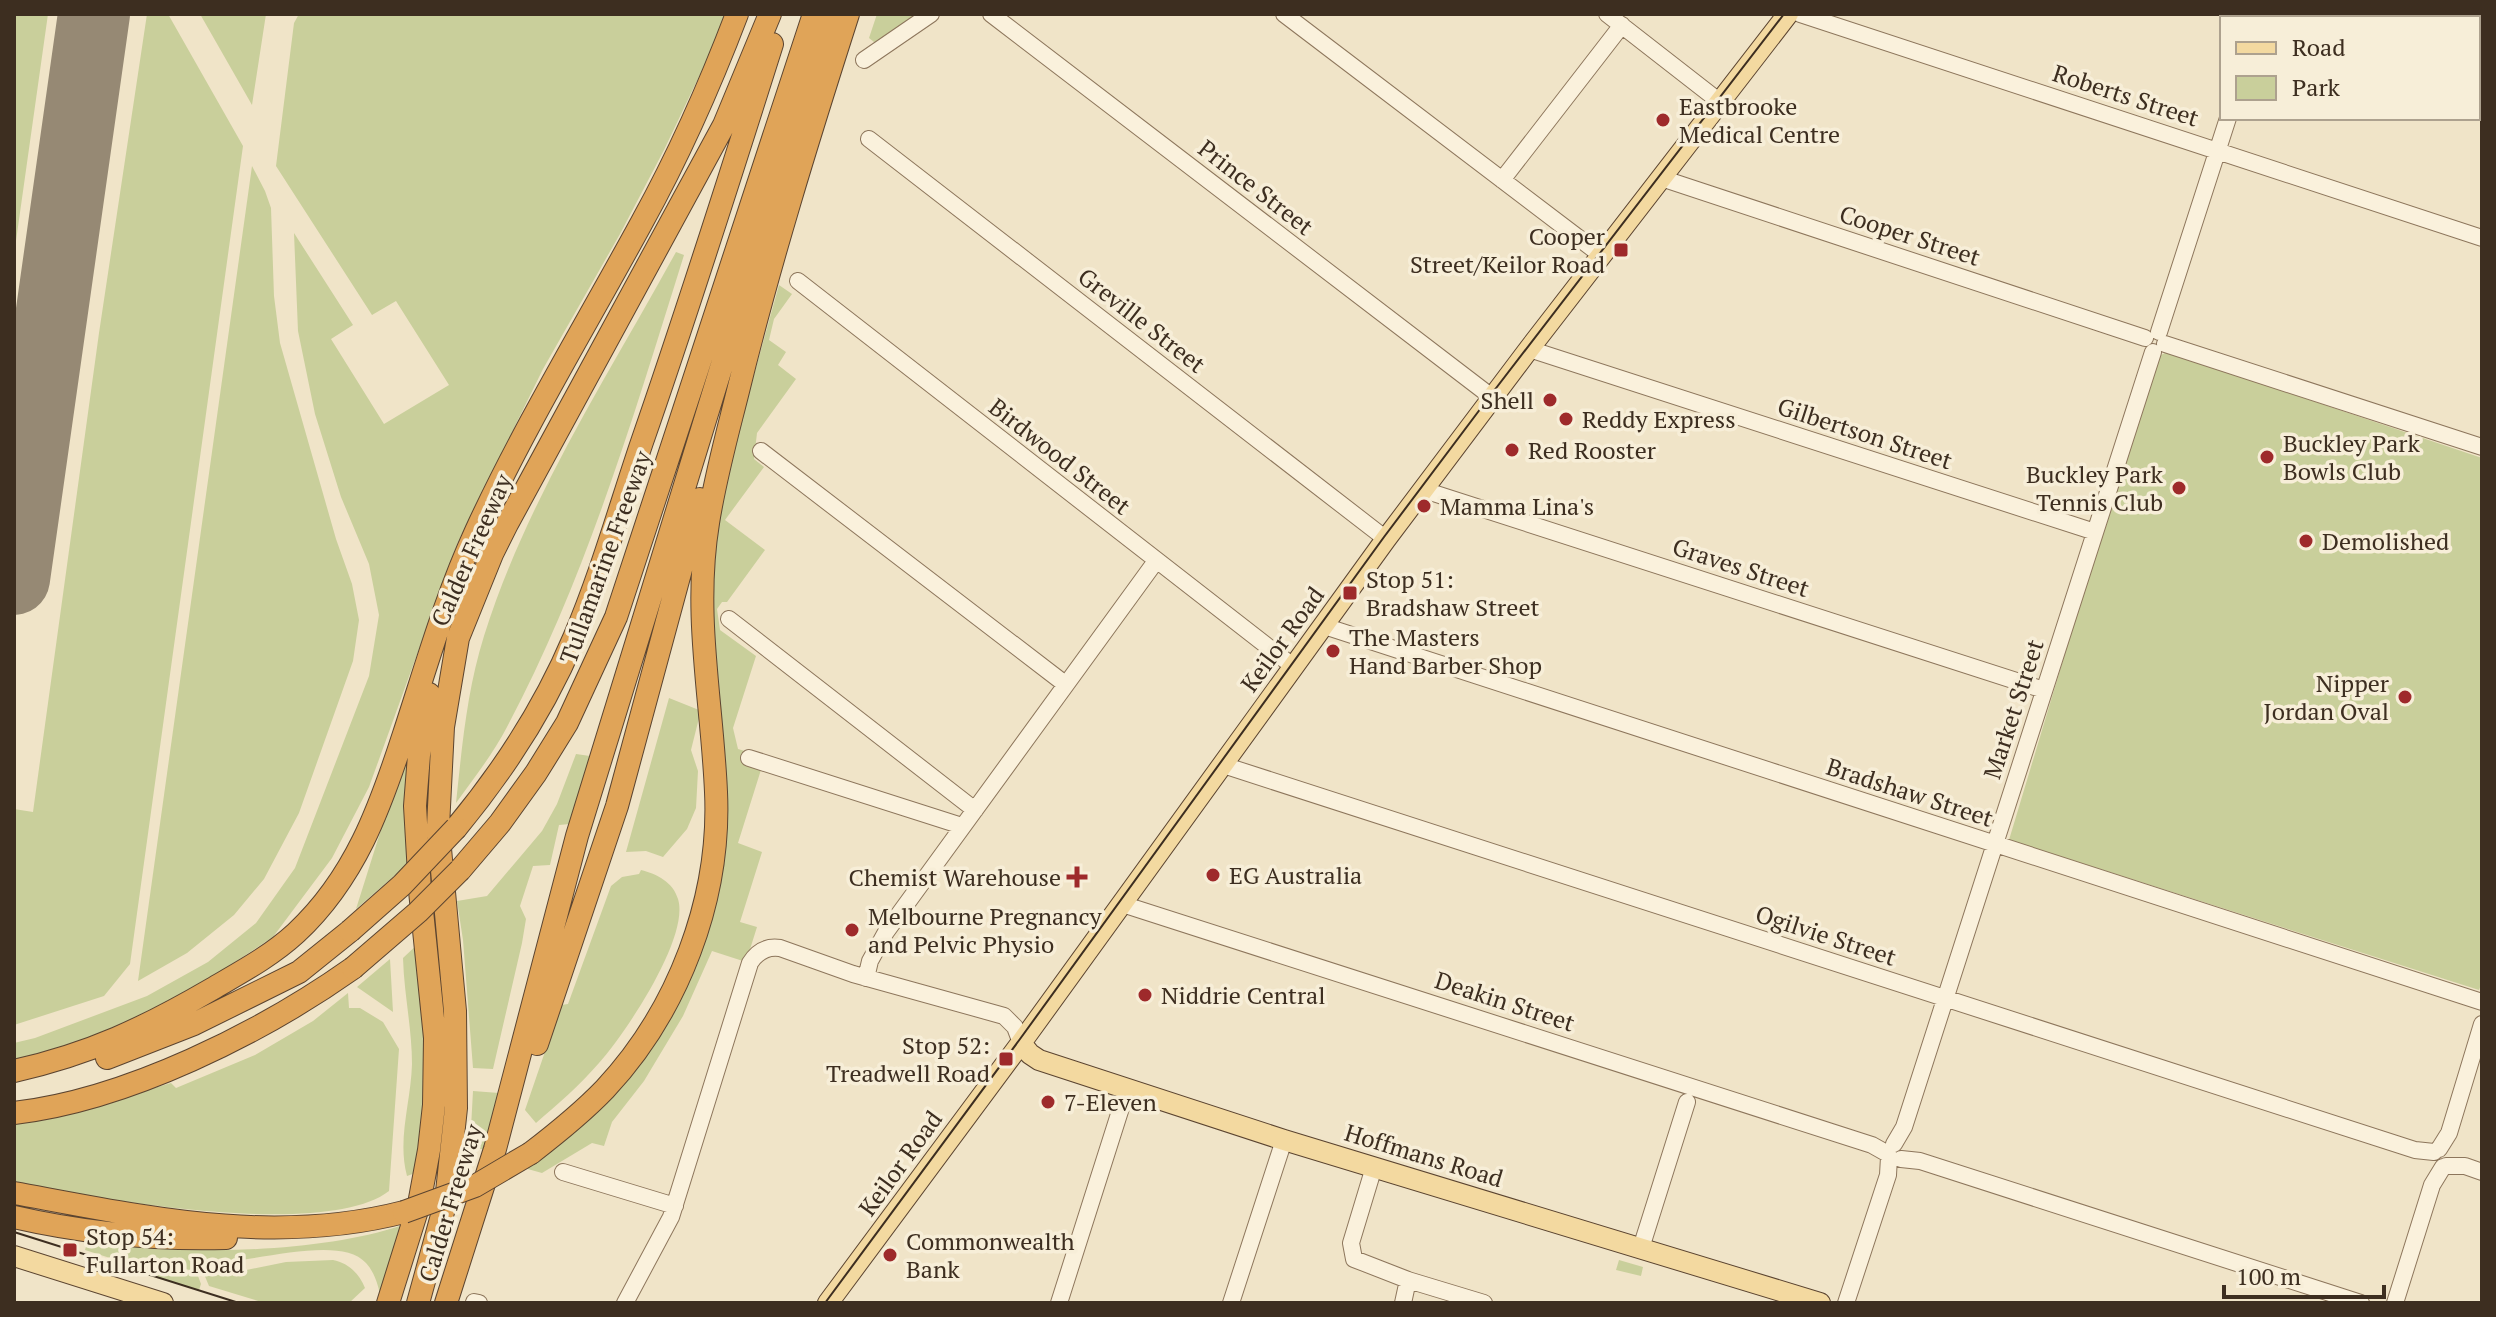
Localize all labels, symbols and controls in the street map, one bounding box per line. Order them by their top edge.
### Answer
legend [2220,16,2480,120]
text: Road [2292,31,2346,63]
street label: Roberts Street [2049,56,2203,134]
text: Park [2292,71,2341,103]
place label: Eastbrooke Medical Centre [1679,90,1840,150]
marker: Eastbrooke Medical Centre [1654,111,1672,129]
street label: Prince Street [1192,132,1320,242]
street label: Cooper Street [1836,197,1985,273]
place label: Cooper Street/Keilor Road [1410,220,1606,280]
marker: Cooper Street/Keilor Road [1612,241,1630,259]
street label: Greville Street [1072,260,1212,380]
place label: Shell [1481,384,1534,416]
street label: Gilbertson Street [1774,390,1957,476]
street label: Birdwood Street [983,391,1137,521]
marker: Shell [1541,391,1559,409]
place label: Reddy Express [1582,403,1736,435]
marker: Reddy Express [1557,410,1575,428]
place label: Buckley Park Bowls Club [2283,427,2421,487]
place label: Red Rooster [1528,434,1657,466]
marker: Red Rooster [1503,441,1521,459]
street label: Tullamarine Freeway [552,445,659,668]
marker: Buckley Park Bowls Club [2258,448,2276,466]
place label: Buckley Park Tennis Club [2026,458,2164,518]
street label: Calder Freeway [423,468,519,631]
marker: Buckley Park Tennis Club [2170,479,2188,497]
place label: Mamma Lina's [1440,490,1594,522]
marker: Mamma Lina's [1415,497,1433,515]
place label: Demolished [2322,525,2449,557]
street label: Graves Street [1669,530,1814,604]
marker: Demolished [2297,532,2315,550]
place label: Stop 51: Bradshaw Street [1366,563,1539,623]
street label: Keilor Road [1233,580,1331,698]
marker: Stop 51: Bradshaw Street [1341,584,1359,602]
place label: The Masters Hand Barber Shop [1349,621,1542,681]
street label: Market Street [1975,635,2051,783]
marker: The Masters Hand Barber Shop [1324,642,1342,660]
place label: Nipper Jordan Oval [2264,667,2390,727]
marker: Nipper Jordan Oval [2396,688,2414,706]
street label: Bradshaw Street [1823,750,1997,834]
place label: EG Australia [1229,859,1362,891]
place label: Chemist Warehouse [848,861,1061,893]
marker: EG Australia [1204,866,1222,884]
marker: Chemist Warehouse [1068,868,1086,886]
street label: Ogilvie Street [1752,897,1901,973]
place label: Melbourne Pregnancy and Pelvic Physio [868,900,1103,960]
marker: Melbourne Pregnancy and Pelvic Physio [843,921,861,939]
street label: Deakin Street [1431,963,1579,1039]
place label: Niddrie Central [1161,979,1325,1011]
marker: Niddrie Central [1136,986,1154,1004]
place label: Stop 52: Treadwell Road [826,1029,990,1089]
marker: Stop 52: Treadwell Road [997,1050,1015,1068]
place label: 7-Eleven [1064,1086,1157,1118]
marker: 7-Eleven [1039,1093,1057,1111]
street label: Keilor Road [851,1104,949,1222]
street label: Hoffmans Road [1341,1116,1507,1194]
street label: Calder Freeway [411,1119,489,1286]
place label: Stop 54: Fullarton Road [86,1220,244,1280]
place label: Commonwealth Bank [906,1225,1075,1285]
marker: Stop 54: Fullarton Road [61,1241,79,1259]
marker: Commonwealth Bank [881,1246,899,1264]
scale bar [2224,1249,2384,1299]
text: 100 m [2236,1260,2301,1292]

